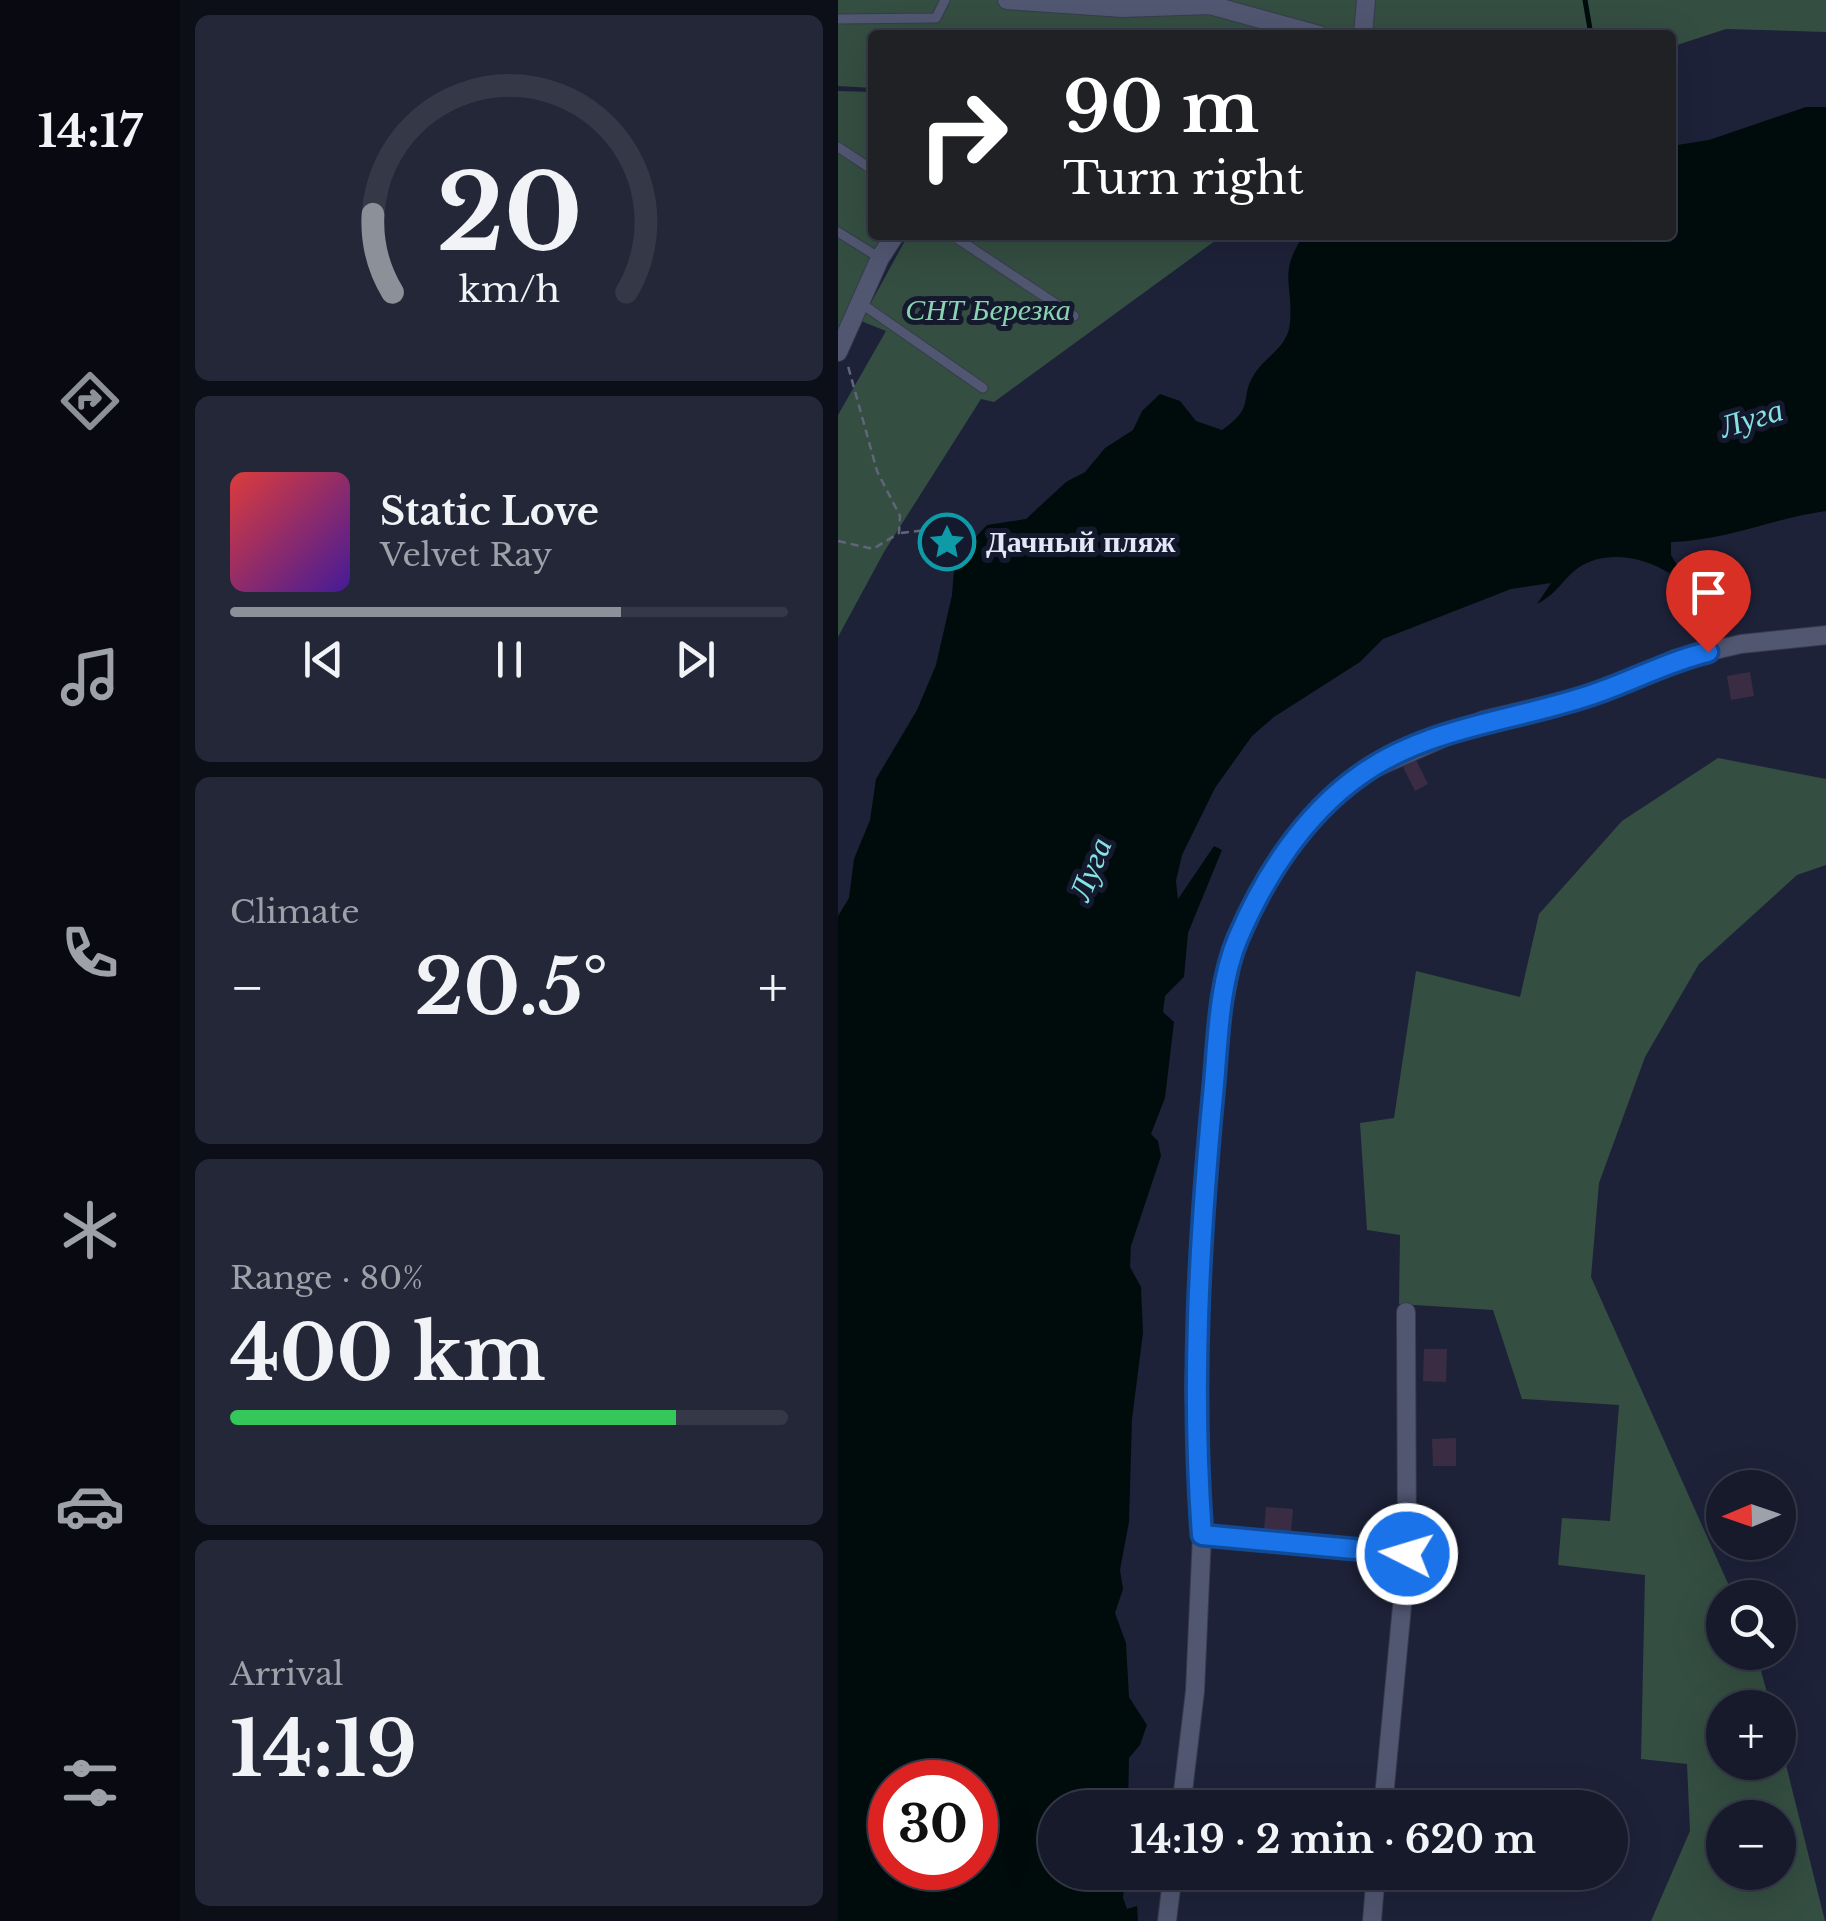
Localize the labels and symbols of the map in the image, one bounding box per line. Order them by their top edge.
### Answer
park label: СНТ Березка [905,291,1071,328]
water label: Луга [1713,389,1788,447]
place icon: Дачный пляж [917,512,977,572]
place label: Дачный пляж [986,523,1176,560]
pin [1666,550,1751,653]
water label: Луга [1059,832,1121,907]
north arrow [1706,1470,1796,1560]
position arrow [1355,1502,1459,1606]
speed limit sign: 30 [868,1760,998,1890]

